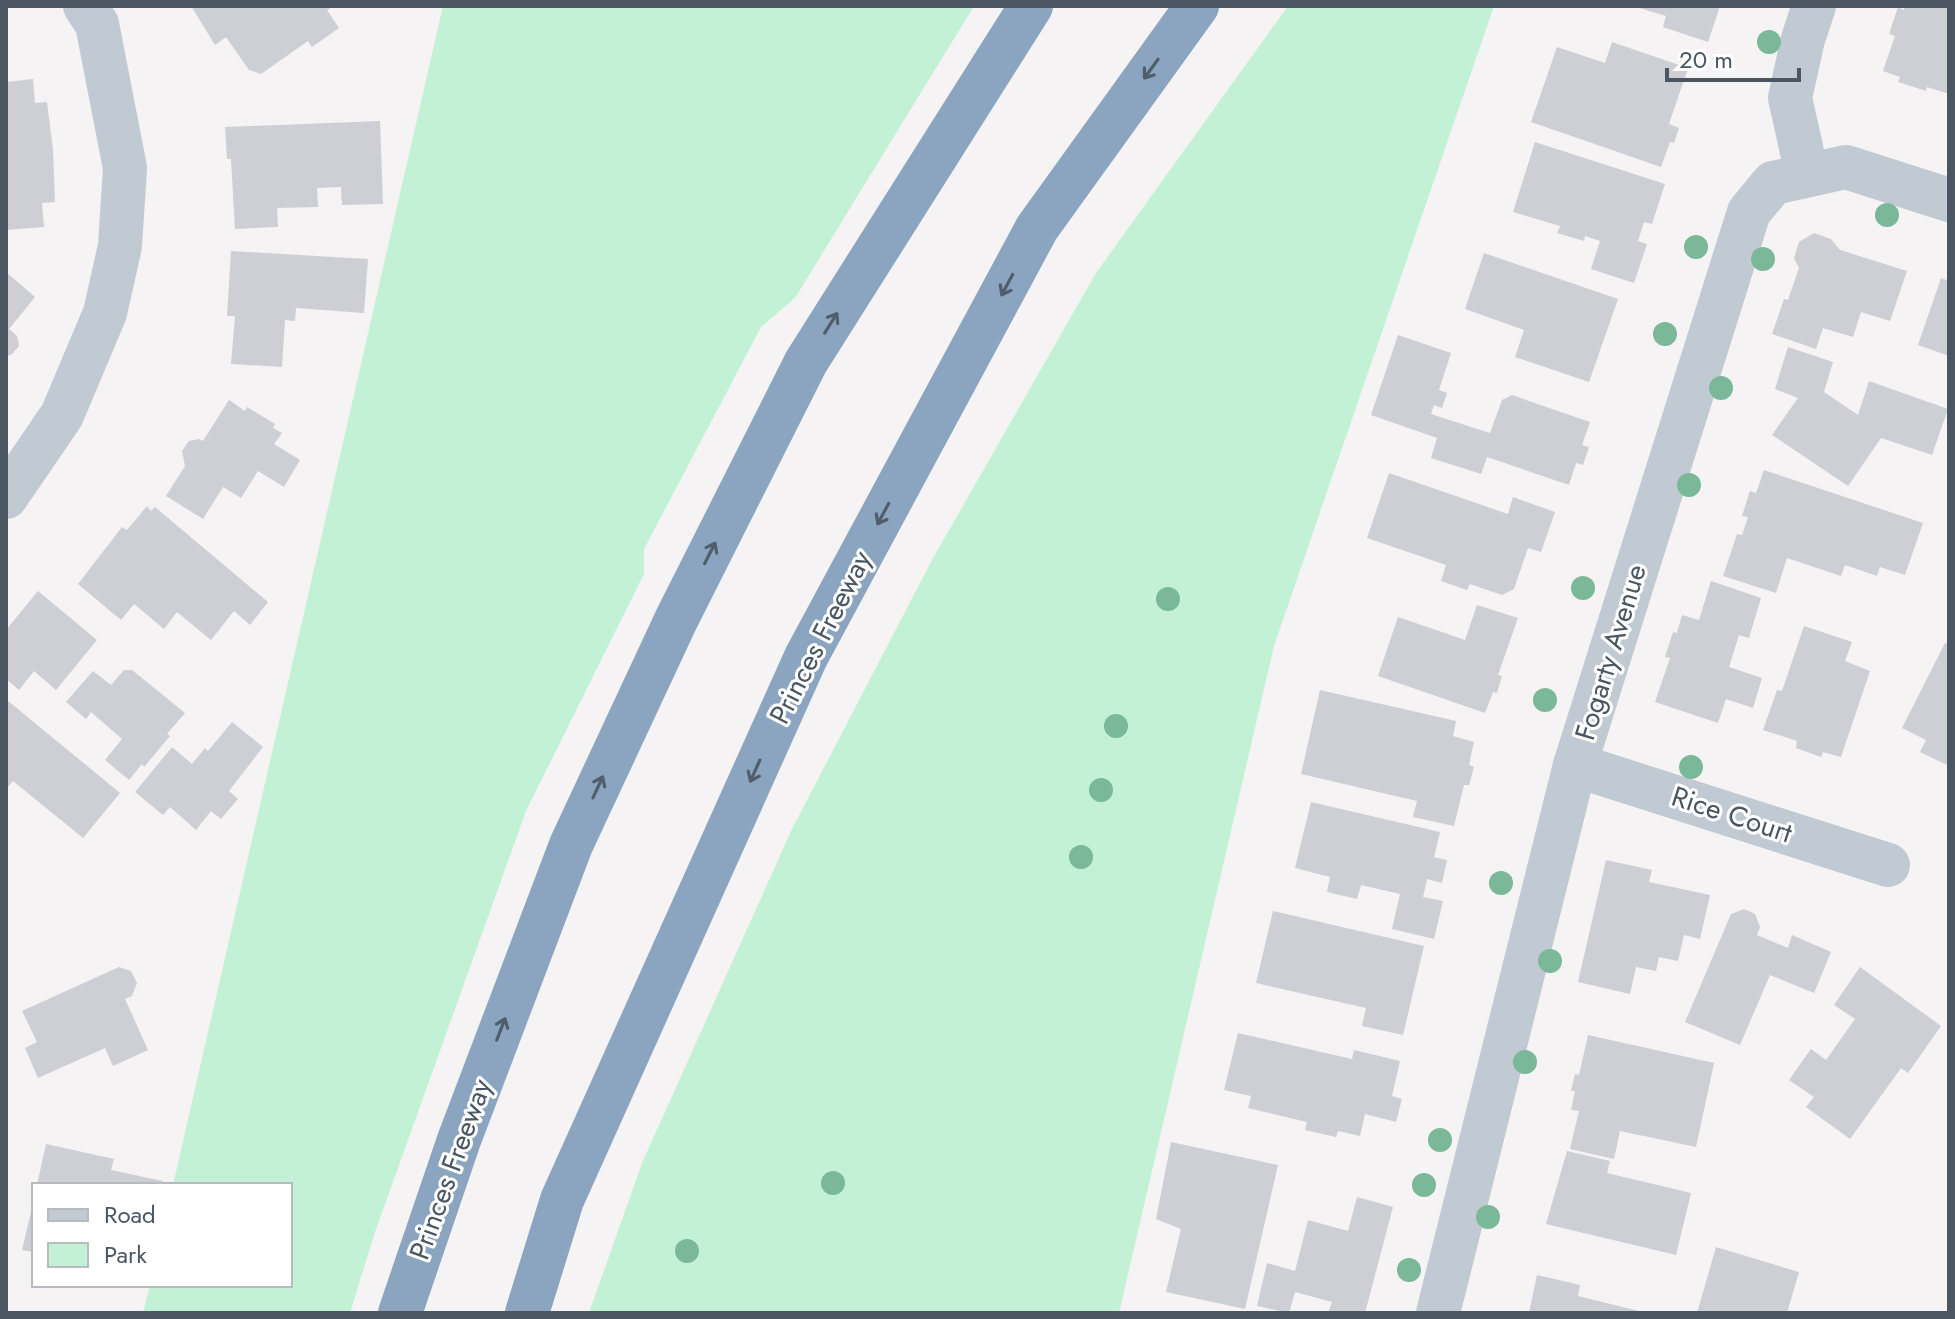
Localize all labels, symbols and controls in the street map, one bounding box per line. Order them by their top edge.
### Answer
scale bar [1667,32,1799,82]
text: 20 m [1679,42,1733,77]
one-way arrow [1143,58,1160,80]
one-way arrow [998,273,1014,296]
one-way arrow [823,312,839,335]
one-way arrow [875,501,891,525]
one-way arrow [703,541,718,565]
street label: Princes Freeway [759,543,882,731]
street label: Fogarty Avenue [1564,559,1657,745]
one-way arrow [746,758,761,783]
one-way arrow [591,776,606,800]
street label: Rice Court [1666,776,1798,853]
one-way arrow [495,1017,509,1041]
street label: Princes Freeway [399,1072,502,1265]
legend [32,1183,292,1287]
text: Road [104,1197,156,1232]
text: Park [104,1237,147,1272]

